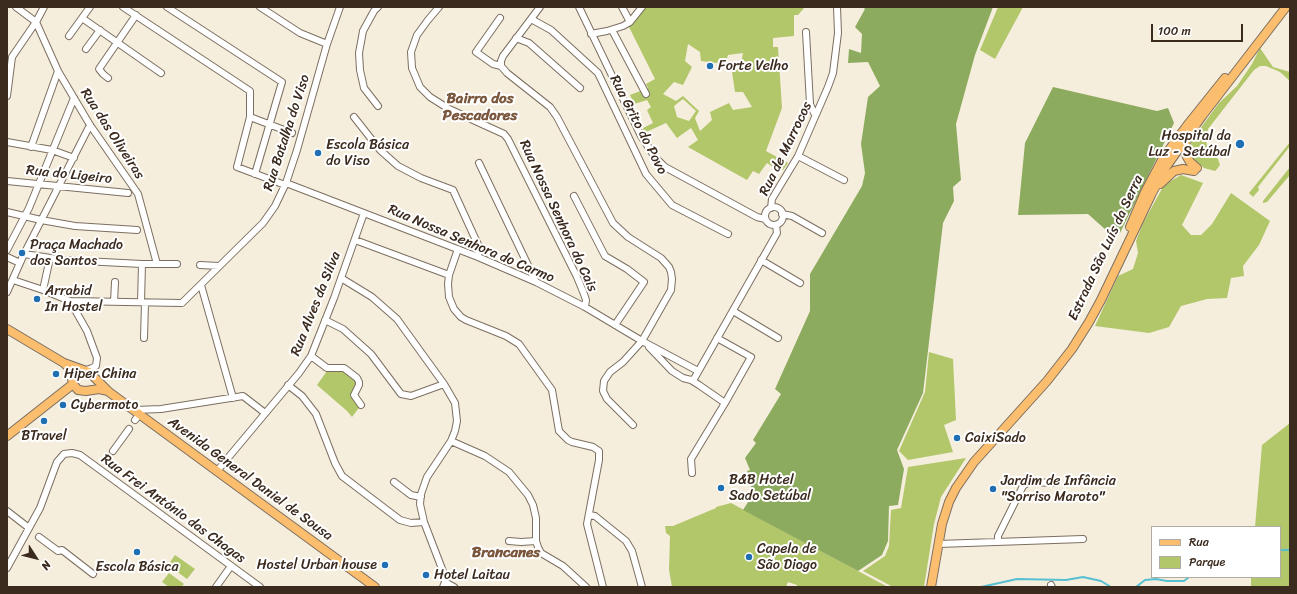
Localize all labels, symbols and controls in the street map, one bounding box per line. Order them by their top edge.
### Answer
scale bar [1153,16,1245,42]
text: 100 m [1158,20,1191,42]
place label: Forte Velho [718,58,788,74]
marker: Forte Velho [705,61,715,71]
street label: Rua Batalha do Viso [260,73,314,193]
street label: Rua Grito do Povo [606,73,670,177]
street label: Rua das Oliveiras [76,85,148,183]
district label: Bairro dos Pescadores [443,90,517,125]
street label: Rua de Marrocos [756,99,816,199]
place label: Hospital da Luz - Setúbal [1148,128,1231,160]
place label: Escola Básica do Viso [326,137,409,170]
street label: Rua Nossa Senhora do Cais [515,137,601,295]
marker: Hospital da Luz - Setúbal [1234,138,1246,150]
marker: Escola Básica do Viso [313,148,323,158]
street label: Rua do Ligeiro [25,162,113,188]
street label: Estrada São Luís da Serra [1065,173,1147,323]
street label: Rua Nossa Senhora do Carmo [385,201,557,287]
place label: Praça Machado dos Santos [30,237,123,270]
marker: Praça Machado dos Santos [17,248,27,258]
street label: Rua Alves da Silva [287,249,345,359]
place label: Arrabid In Hostel [45,283,102,316]
marker: Arrabid In Hostel [32,294,42,304]
place label: Hiper China [64,366,136,382]
marker: Hiper China [51,369,61,379]
place label: Cybermoto [71,397,138,413]
marker: Cybermoto [58,400,68,410]
street label: Avenida General Daniel de Sousa [164,414,336,544]
marker: BTravel [39,416,49,426]
place label: BTravel [21,428,67,444]
place label: CaixiSado [965,430,1026,446]
marker: CaixiSado [952,433,962,443]
street label: Rua Frei António das Chagas [98,451,248,567]
place label: B&B Hotel Sado Setúbal [729,472,811,504]
place label: Jardim de Infância "Sorriso Maroto" [1001,473,1116,506]
marker: B&B Hotel Sado Setúbal [716,483,726,493]
marker: Jardim de Infância "Sorriso Maroto" [988,484,998,494]
legend [1151,526,1281,578]
text: Rua [1189,531,1209,553]
north arrow [16,538,56,578]
place label: Capela de São Diogo [757,541,817,574]
district label: Brancanes [472,544,540,562]
marker: Escola Básica [132,547,142,557]
text: Parque [1189,551,1225,573]
marker: Capela de São Diogo [744,552,754,562]
text: N [36,557,56,574]
place label: Hostel Urban house [257,557,377,573]
place label: Escola Básica [95,559,179,575]
marker: Hostel Urban house [380,560,390,570]
place label: Hotel Laitau [434,567,510,583]
marker: Hotel Laitau [421,570,431,580]

